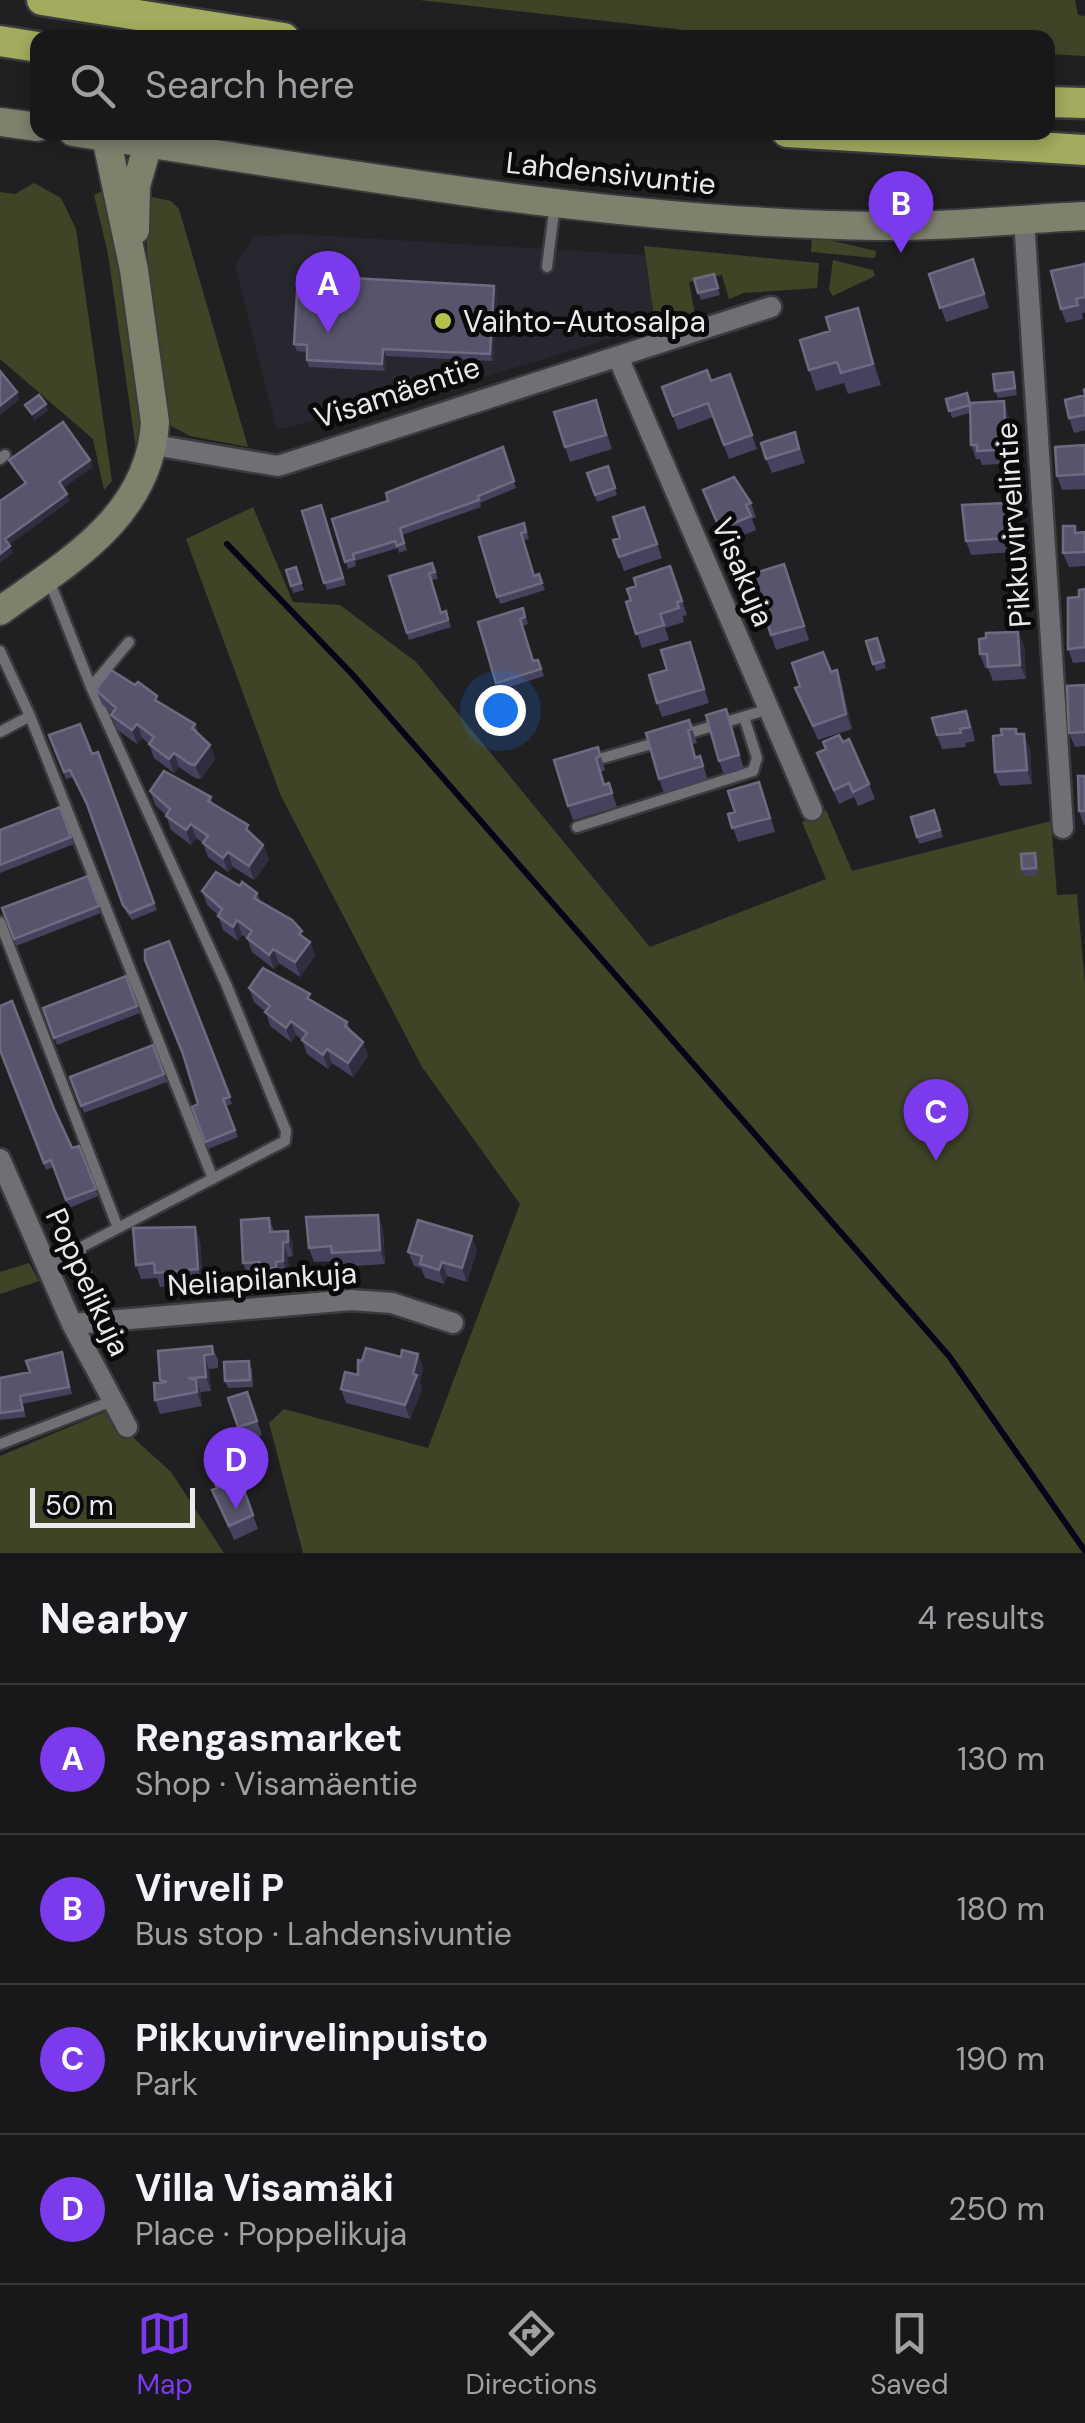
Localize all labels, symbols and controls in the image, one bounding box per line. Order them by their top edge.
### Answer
search box [30,30,1055,140]
icon: search [65,58,120,113]
text: Search here [145,60,355,110]
street label: Lahdensivuntie [504,143,718,203]
pin: B [868,170,934,253]
pin: A [296,250,360,333]
place label: Vaihto-Autosalpa [463,302,706,341]
marker: Vaihto-Autosalpa [432,310,454,332]
street label: Visamäentie [309,347,485,437]
street label: Pikkuvirvelintie [986,421,1040,629]
street label: Visakuja [703,512,783,632]
your location [475,685,526,736]
pin: C [904,1078,968,1161]
street label: Poppelikuja [37,1202,139,1362]
street label: Neliapilankuja [166,1253,358,1305]
pin: D [204,1426,268,1509]
scale bar [30,1483,195,1528]
text: 50 m [45,1487,114,1524]
text: Nearby [40,1591,189,1646]
text: 4 results [918,1597,1045,1639]
text: Rengasmarket [135,1713,402,1763]
text: A [61,1738,84,1780]
text: 130 m [957,1738,1045,1780]
text: Shop · Visamäentie [135,1763,418,1805]
text: Virveli P [135,1863,284,1913]
text: B [62,1888,83,1930]
text: 180 m [957,1888,1045,1930]
text: Bus stop · Lahdensivuntie [135,1913,512,1955]
text: Pikkuvirvelinpuisto [135,2013,488,2063]
text: C [61,2038,84,2080]
text: 190 m [956,2038,1045,2080]
text: Park [135,2063,198,2105]
text: Villa Visamäki [135,2163,394,2213]
text: D [61,2188,84,2230]
text: 250 m [948,2188,1045,2230]
text: Place · Poppelikuja [135,2213,407,2255]
tab: Map [136,2306,193,2403]
tab: Directions [466,2306,597,2403]
tab: Saved [870,2306,949,2403]

